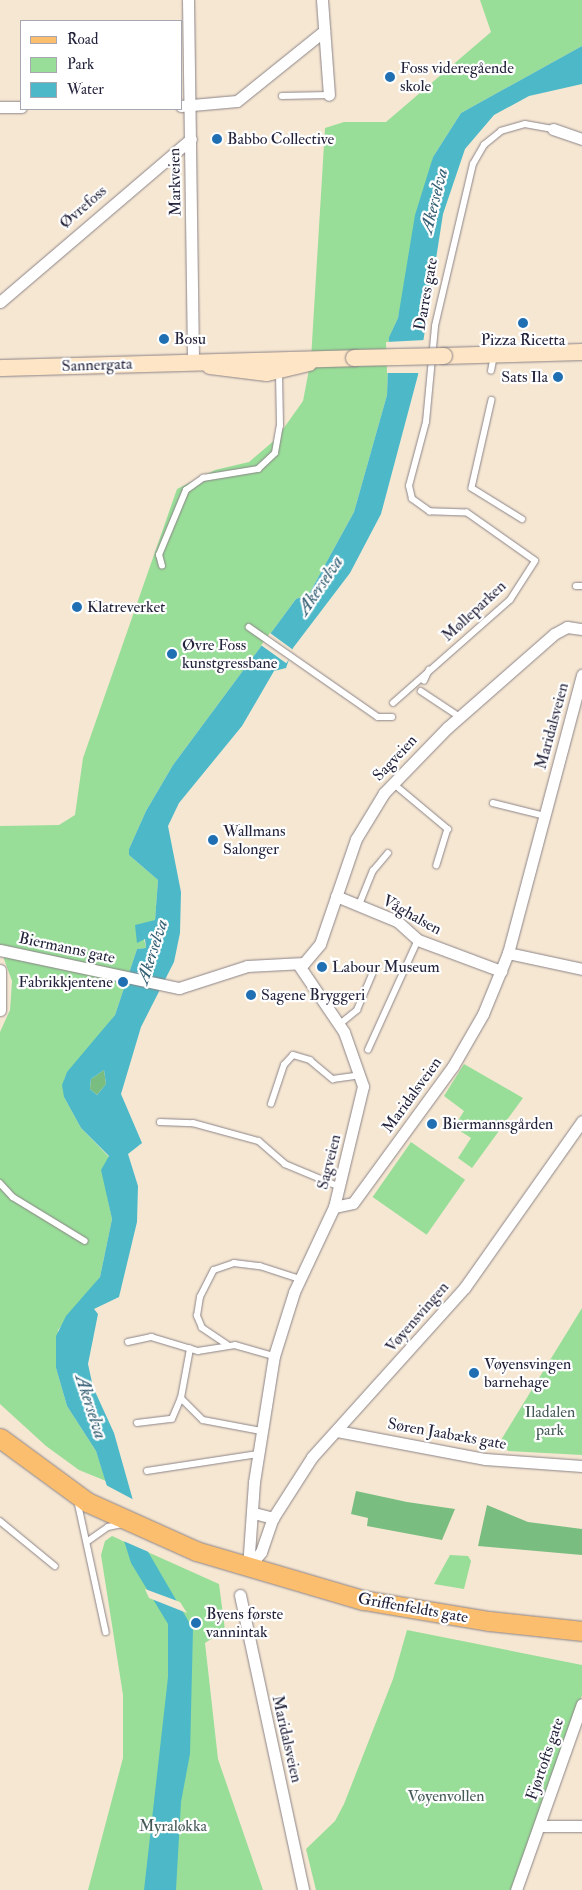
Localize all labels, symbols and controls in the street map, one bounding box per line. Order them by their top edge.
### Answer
legend [20,20,182,110]
text: Road [67,30,98,49]
text: Park [67,55,94,74]
place label: Foss videregående skole [400,58,514,96]
marker: Foss videregående skole [384,71,396,83]
text: Water [67,80,104,99]
place label: Babbo Collective [227,129,334,149]
marker: Babbo Collective [211,133,223,145]
street label: Markveien [165,148,185,216]
water label: Akerselva [416,166,454,236]
street label: Øvrefoss [55,181,111,233]
street label: Darres gate [410,256,442,332]
marker: Pizza Ricetta [517,317,529,329]
place label: Bosu [174,329,206,349]
place label: Pizza Ricetta [481,330,565,350]
marker: Bosu [158,333,170,345]
street label: Sannergata [61,354,133,376]
place label: Sats Ila [501,367,548,387]
marker: Sats Ila [552,371,564,383]
water label: Akerselva [293,552,349,620]
street label: Mølleparken [438,577,510,645]
place label: Klatreverket [87,597,165,617]
marker: Klatreverket [71,601,83,613]
place label: Øvre Foss kunstgressbane [182,635,278,673]
marker: Øvre Foss kunstgressbane [166,648,178,660]
street label: Maridalsveien [531,681,573,771]
street label: Sagveien [369,731,421,785]
place label: Wallmans Salonger [223,821,285,859]
marker: Wallmans Salonger [207,834,219,846]
street label: Våghalsen [379,891,445,939]
water label: Akerselva [132,917,174,987]
street label: Biermanns gate [17,928,117,968]
place label: Labour Museum [332,957,440,977]
marker: Labour Museum [316,961,328,973]
place label: Fabrikkjentene [18,972,113,992]
marker: Fabrikkjentene [117,976,129,988]
place label: Sagene Bryggeri [261,985,365,1005]
marker: Sagene Bryggeri [245,989,257,1001]
street label: Maridalsveien [378,1053,446,1137]
place label: Biermannsgården [442,1114,553,1134]
marker: Biermannsgården [426,1118,438,1130]
street label: Sagveien [313,1132,345,1192]
street label: Vøyensvingen [381,1278,453,1356]
place label: Vøyensvingen barnehage [484,1354,571,1392]
marker: Vøyensvingen barnehage [468,1367,480,1379]
water label: Akerselva [69,1372,111,1442]
park label: Iladalen park [525,1402,575,1440]
street label: Søren Jaabæks gate [386,1414,508,1454]
street label: Griffenfeldts gate [356,1589,470,1627]
place label: Byens første vannintak [206,1604,283,1642]
marker: Byens første vannintak [190,1617,202,1629]
street label: Maridalsveien [268,1694,306,1784]
street label: Fjørtofts gate [522,1715,568,1803]
park label: Vøyenvollen [408,1786,484,1806]
park label: Myraløkka [139,1816,207,1836]

